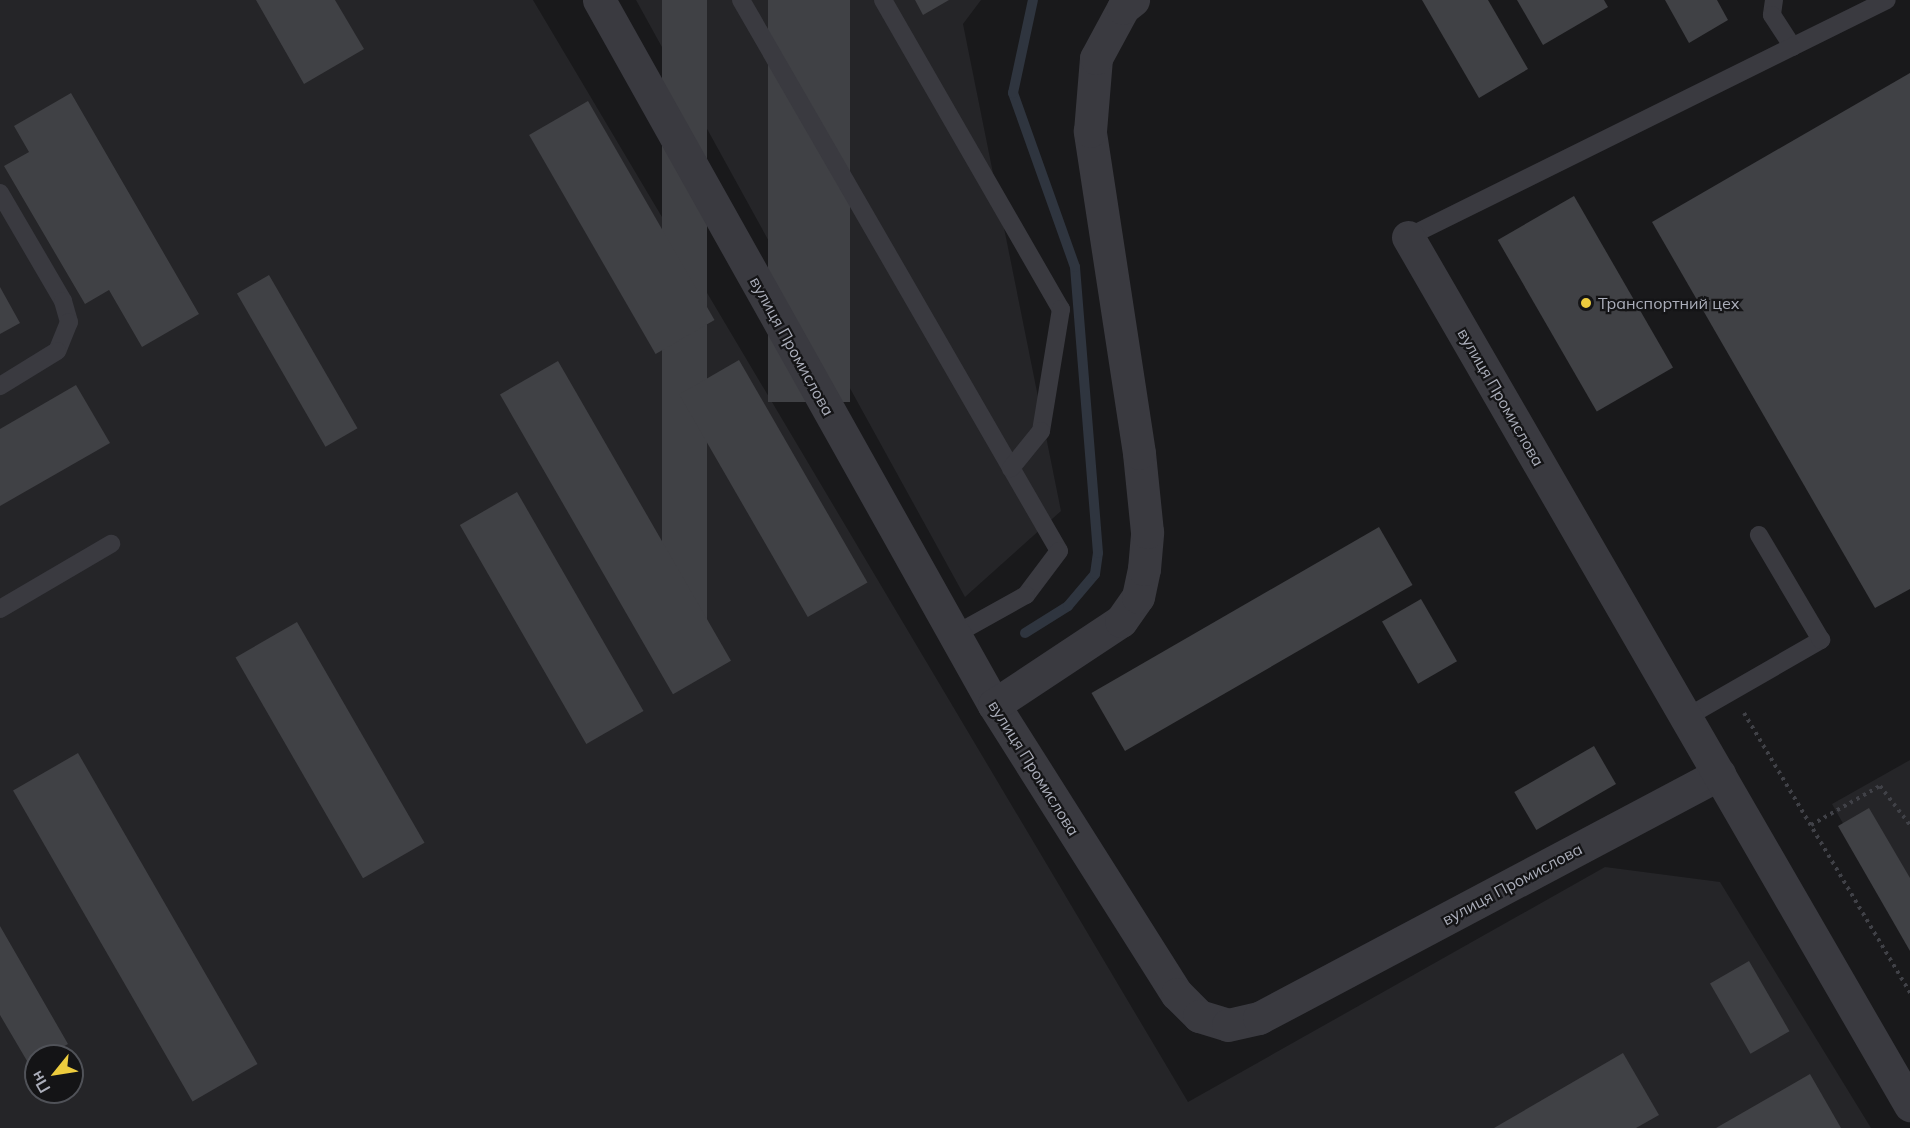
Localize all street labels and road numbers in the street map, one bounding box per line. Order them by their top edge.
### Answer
street label: вулиця Промислова [746,273,838,419]
street label: вулиця Промислова [1454,325,1548,469]
street label: вулиця Промислова [985,697,1083,839]
street label: вулиця Промислова [1439,839,1585,929]

